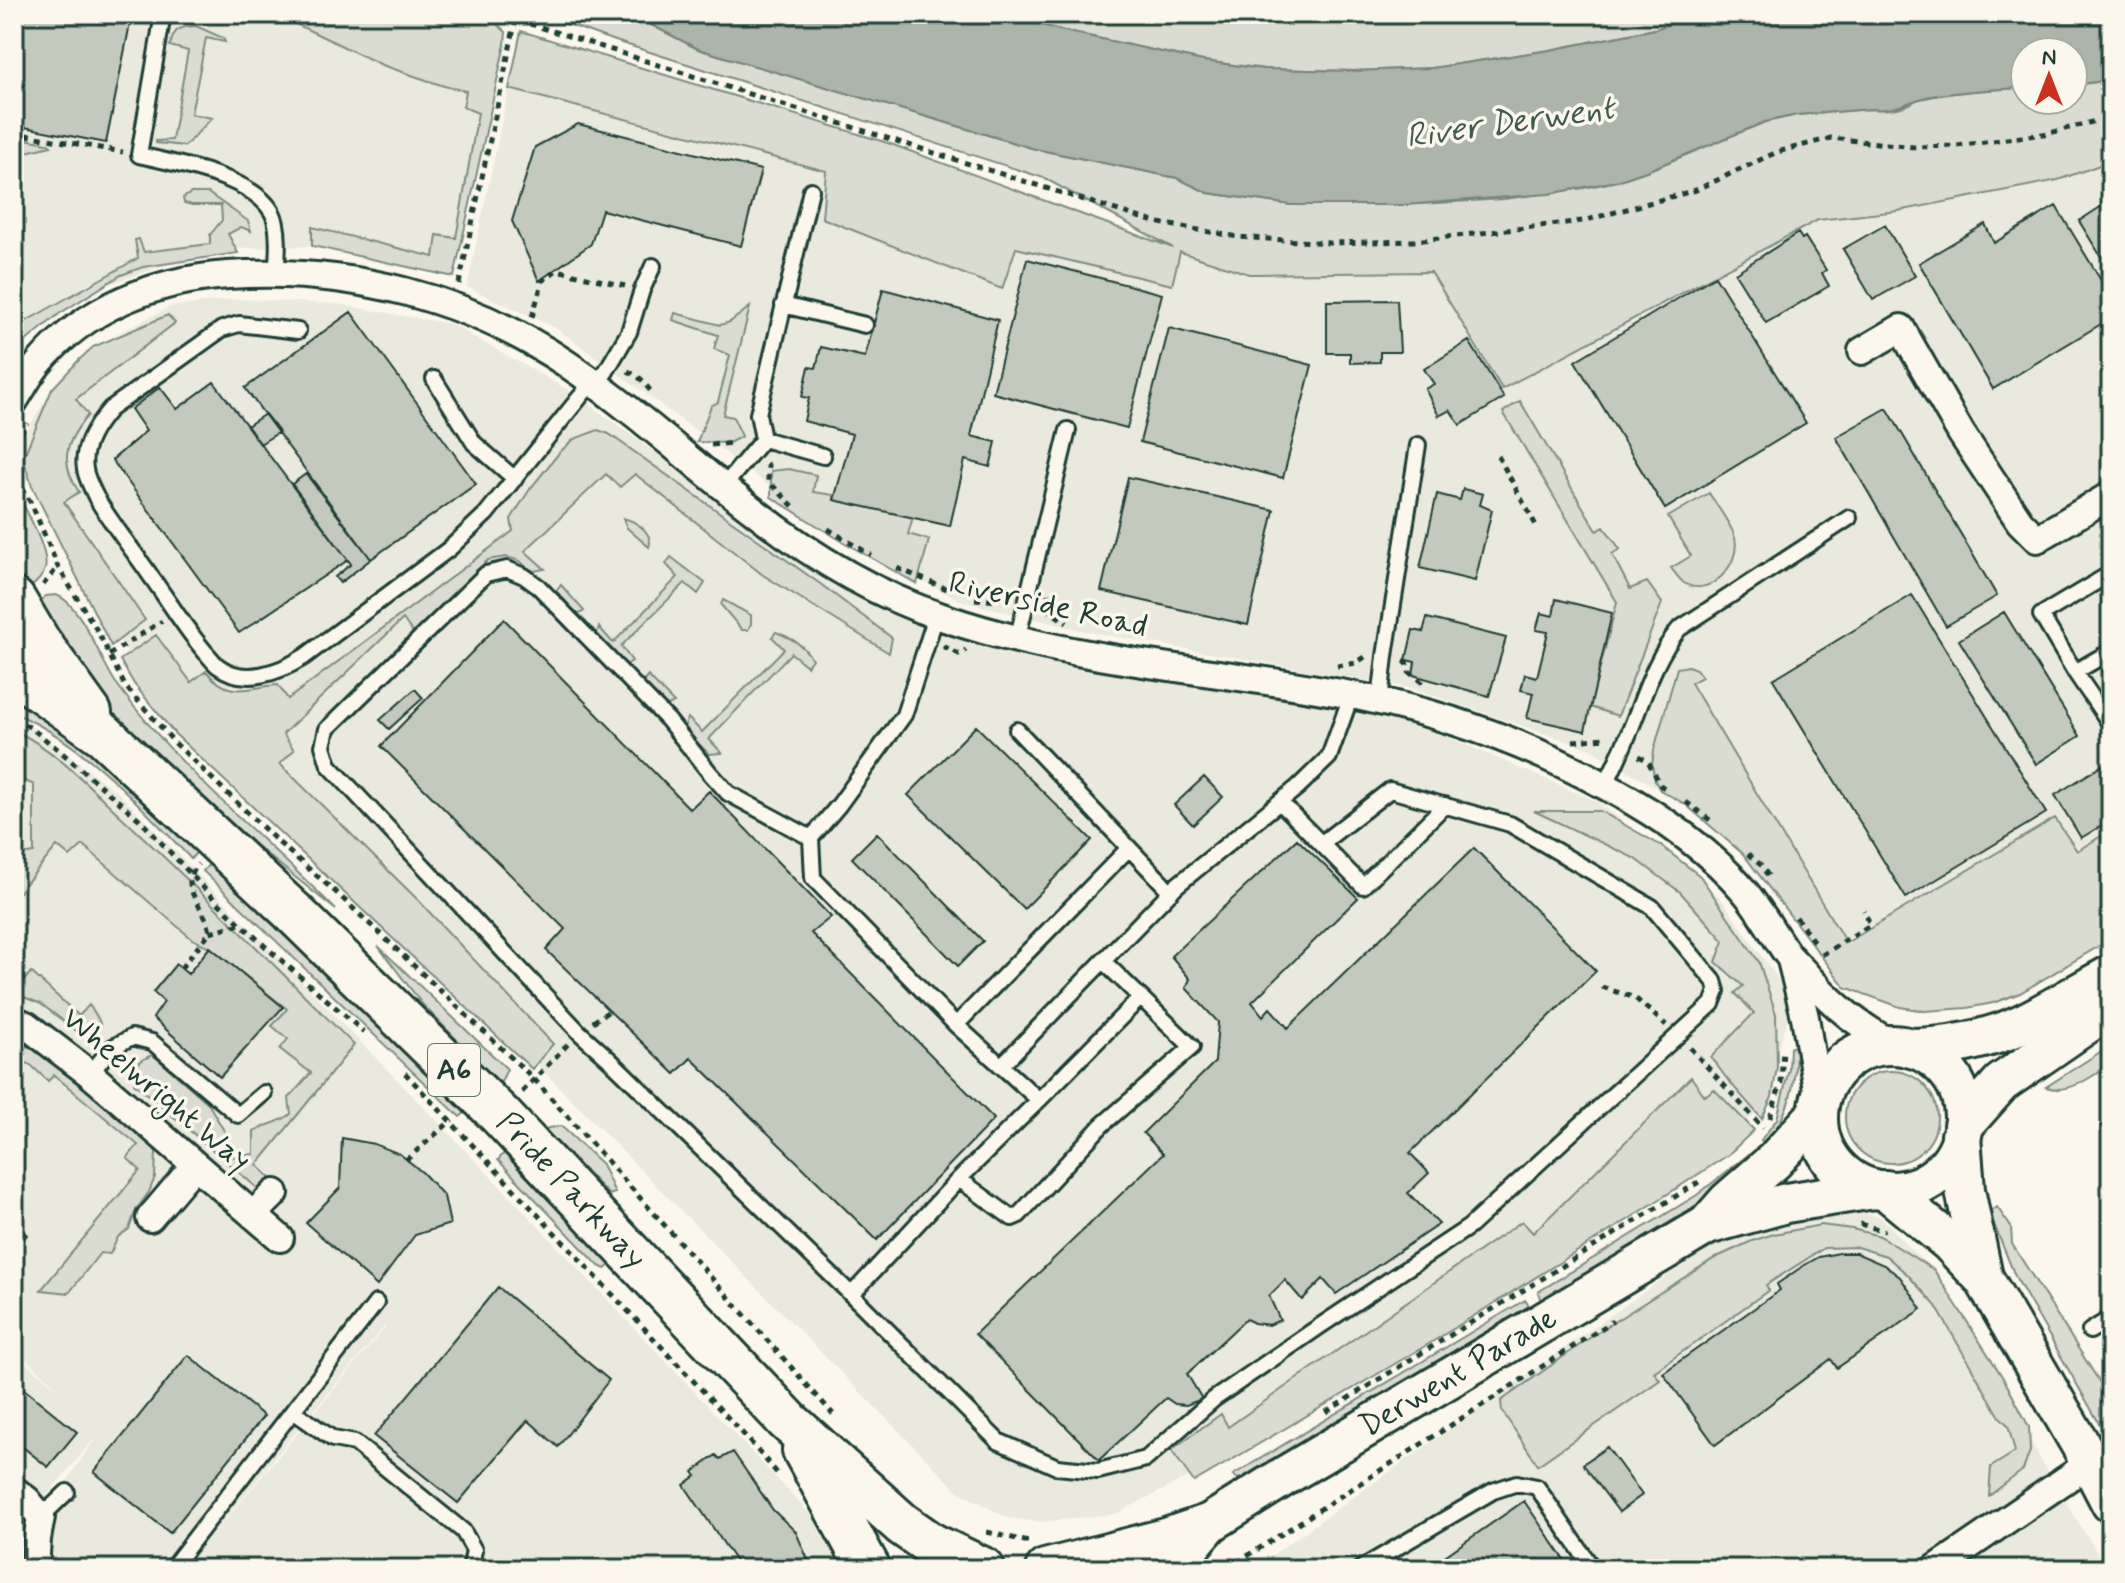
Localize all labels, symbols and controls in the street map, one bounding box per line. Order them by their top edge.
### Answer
north arrow [2009,36,2089,116]
text: N [2042,44,2056,72]
water label: River Derwent [1403,86,1620,160]
street label: Riverside Road [945,562,1151,648]
street label: Wheelwright Way [51,998,260,1183]
road number: A6 [428,1044,480,1096]
street label: Pride Parkway [487,1103,656,1278]
street label: Derwent Parade [1352,1298,1565,1448]

